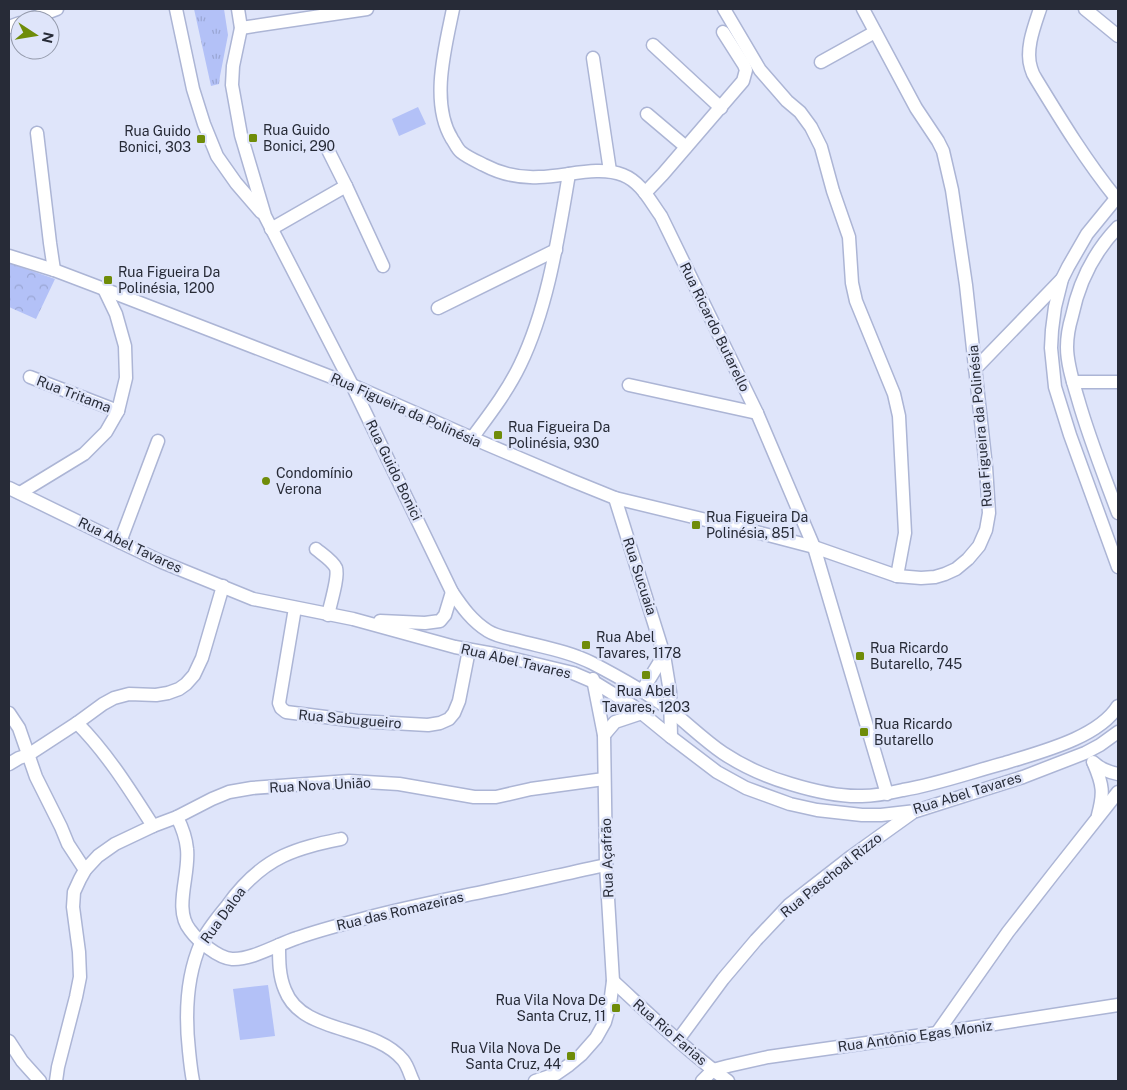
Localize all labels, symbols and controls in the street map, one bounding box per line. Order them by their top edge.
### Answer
north arrow [10,10,60,60]
text: N [39,31,57,45]
place label: Rua Guido Bonici, 290 [263,122,335,154]
place label: Rua Guido Bonici, 303 [118,123,191,155]
marker: Rua Guido Bonici, 290 [247,132,259,144]
marker: Rua Guido Bonici, 303 [195,133,207,145]
street label: Rua Ricardo Butarello [677,260,753,394]
place label: Rua Figueira Da Polinésia, 1200 [118,264,220,296]
marker: Rua Figueira Da Polinésia, 1200 [102,274,114,286]
street label: Rua Figueira da Polinésia [965,344,995,508]
street label: Rua Figueira da Polinésia [328,370,484,450]
street label: Rua Tritama [35,372,113,416]
street label: Rua Guido Bonici [363,417,425,523]
place label: Rua Figueira Da Polinésia, 930 [508,419,610,451]
marker: Rua Figueira Da Polinésia, 930 [492,429,504,441]
place label: Condomínio Verona [276,465,353,497]
marker: Condomínio Verona [260,475,272,487]
place label: Rua Figueira Da Polinésia, 851 [706,509,808,541]
street label: Rua Abel Tavares [76,514,184,576]
marker: Rua Figueira Da Polinésia, 851 [690,519,702,531]
street label: Rua Sucuaia [620,535,660,617]
place label: Rua Abel Tavares, 1178 [596,629,681,661]
marker: Rua Abel Tavares, 1178 [580,639,592,651]
place label: Rua Ricardo Butarello, 745 [870,640,962,672]
street label: Rua Abel Tavares [459,641,573,681]
marker: Rua Ricardo Butarello, 745 [854,650,866,662]
marker: Rua Abel Tavares, 1203 [640,669,652,681]
place label: Rua Abel Tavares, 1203 [602,683,690,715]
street label: Rua Sabugueiro [298,707,402,731]
place label: Rua Ricardo Butarello [874,716,952,748]
marker: Rua Ricardo Butarello [858,726,870,738]
street label: Rua Abel Tavares [911,769,1023,817]
street label: Rua Nova União [269,774,371,796]
street label: Rua Açafrão [598,818,616,898]
street label: Rua Paschoal Rizzo [777,829,885,921]
street label: Rua Daloa [197,884,249,946]
street label: Rua das Romazeiras [335,889,465,933]
place label: Rua Vila Nova De Santa Cruz, 11 [495,992,606,1024]
street label: Rua Rio Farias [630,996,710,1068]
marker: Rua Vila Nova De Santa Cruz, 11 [610,1002,622,1014]
street label: Rua Antônio Egas Moniz [837,1017,994,1055]
place label: Rua Vila Nova De Santa Cruz, 44 [450,1040,561,1072]
marker: Rua Vila Nova De Santa Cruz, 44 [565,1050,577,1062]

